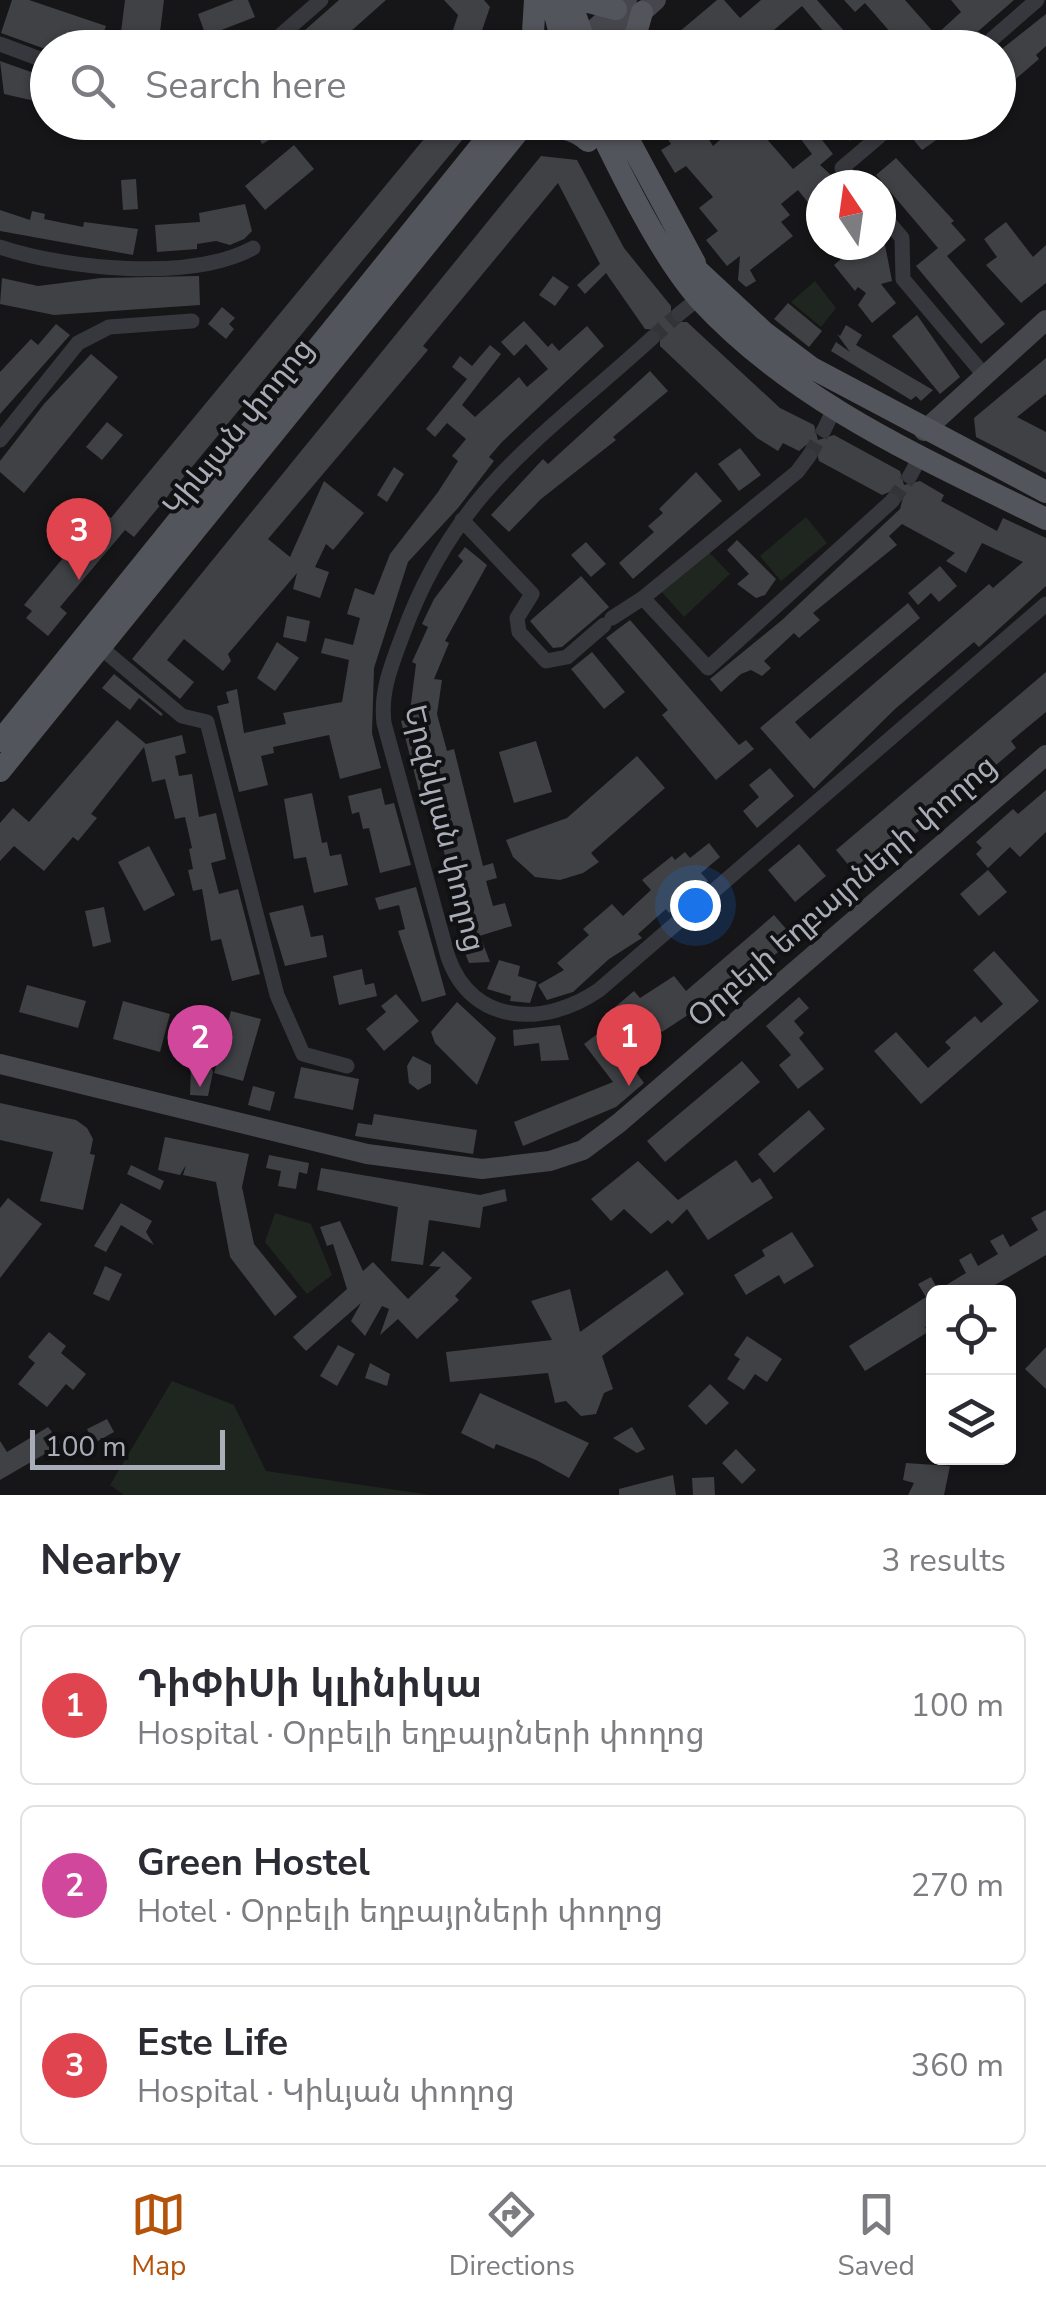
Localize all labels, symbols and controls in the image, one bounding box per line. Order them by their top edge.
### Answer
search box [30,30,1016,140]
icon: search [65,58,120,113]
text: Search here [145,60,346,111]
north arrow [806,170,896,260]
street label: Կիևյան փողոց [154,330,323,525]
pin: 3 [46,498,112,580]
street label: Երզնկյան փողոց [394,700,495,956]
street label: Օրբելի եղբայրների փողոց [679,746,1005,1037]
your location [670,880,721,931]
pin: 2 [168,1004,232,1087]
pin: 1 [596,1004,662,1086]
map controls [926,1285,1016,1465]
button: locate [926,1285,1016,1375]
button: layers [926,1375,1016,1465]
scale bar [30,1425,225,1470]
text: 100 m [45,1428,127,1466]
text: Nearby [40,1532,181,1589]
text: 3 results [881,1539,1006,1582]
text: ԴիՓիՍի կլինիկա [137,1659,482,1710]
text: 1 [65,1684,84,1727]
text: 100 m [911,1684,1004,1727]
text: Hospital · Օրբելի եղբայրների փողոց [137,1712,705,1755]
text: Green Hostel [137,1837,370,1888]
text: 2 [65,1864,84,1907]
text: 270 m [911,1864,1004,1907]
text: Hotel · Օրբելի եղբայրների փողոց [137,1890,663,1933]
text: Este Life [137,2017,288,2068]
text: 3 [65,2044,84,2087]
text: 360 m [911,2044,1004,2087]
text: Hospital · Կիևյան փողոց [137,2070,515,2113]
tab: Map [131,2187,186,2285]
tab: Directions [449,2187,575,2285]
tab: Saved [837,2187,915,2285]

